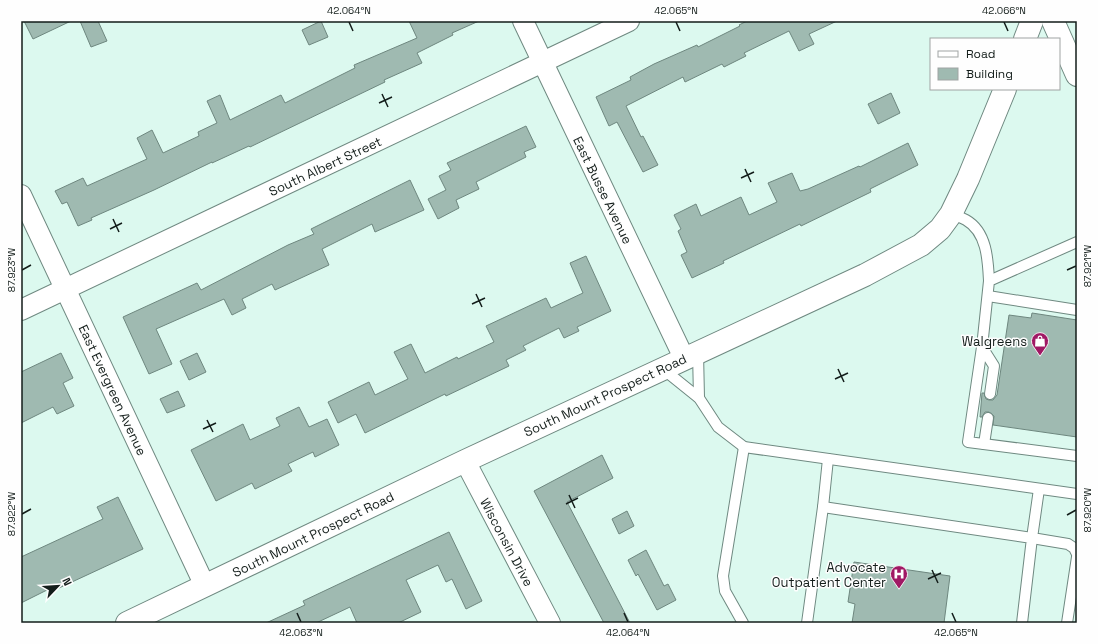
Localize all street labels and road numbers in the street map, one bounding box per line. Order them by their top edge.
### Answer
street label: South Albert Street [266,133,384,200]
street label: East Busse Avenue [569,134,636,247]
street label: East Evergreen Avenue [75,322,150,458]
street label: South Mount Prospect Road [521,350,689,441]
street label: South Mount Prospect Road [230,488,397,581]
street label: Wisconsin Drive [476,495,537,589]

